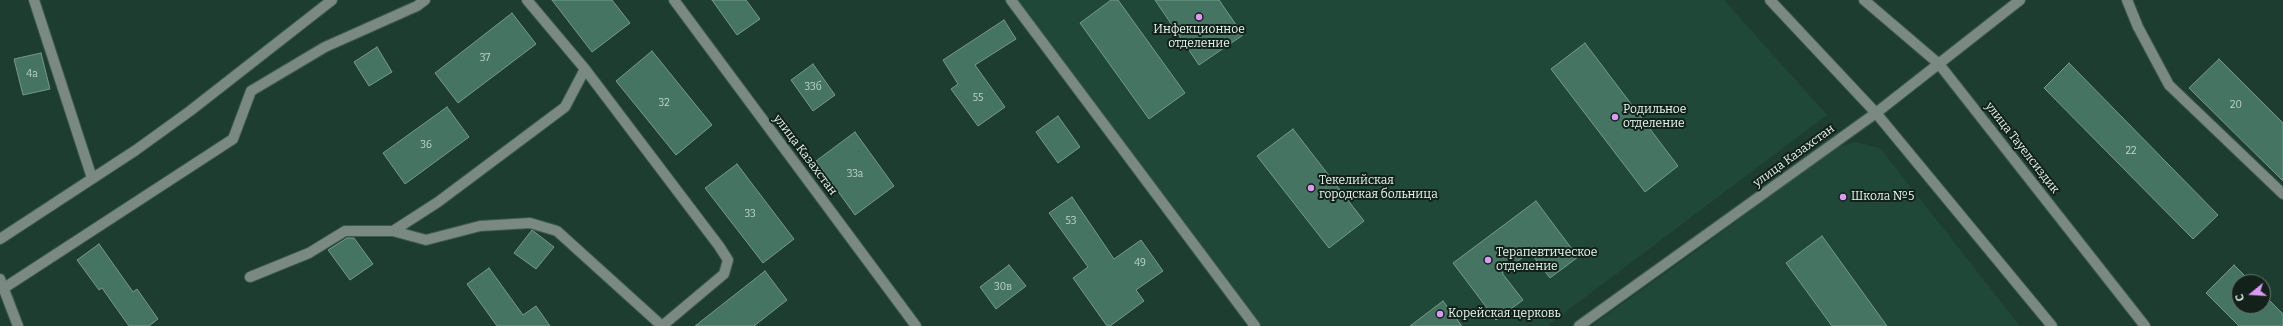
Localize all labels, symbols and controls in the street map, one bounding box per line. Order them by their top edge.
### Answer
marker: Инфекционное отделение [1194,12,1204,22]
place label: Инфекционное отделение [1153,23,1245,51]
house number: 37 [480,52,490,64]
house number: 4а [26,68,38,80]
house number: 33б [804,81,822,93]
house number: 55 [973,92,983,104]
house number: 32 [658,97,670,109]
house number: 20 [2230,99,2242,111]
street label: улица Тауелсиздик [1982,100,2062,196]
place label: Родильное отделение [1623,103,1686,131]
street label: улица Казахстан [770,112,840,198]
marker: Родильное отделение [1610,112,1620,122]
street label: улица Казахстан [1750,122,1838,190]
house number: 36 [420,139,432,151]
house number: 22 [2126,145,2136,157]
house number: 33а [847,168,863,180]
place label: Текелийская городская больница [1319,174,1438,202]
marker: Текелийская городская больница [1306,183,1316,193]
place label: Школа №5 [1851,190,1914,204]
marker: Школа №5 [1838,192,1848,202]
house number: 33 [744,208,756,220]
house number: 53 [1066,215,1076,227]
place label: Терапевтическое отделение [1496,246,1597,274]
marker: Терапевтическое отделение [1483,255,1493,265]
house number: 49 [1134,257,1146,269]
north arrow [2231,274,2271,314]
house number: 30в [994,281,1012,293]
text: С [2233,292,2247,303]
place label: Корейская церковь [1448,307,1561,321]
marker: Корейская церковь [1435,309,1445,319]

